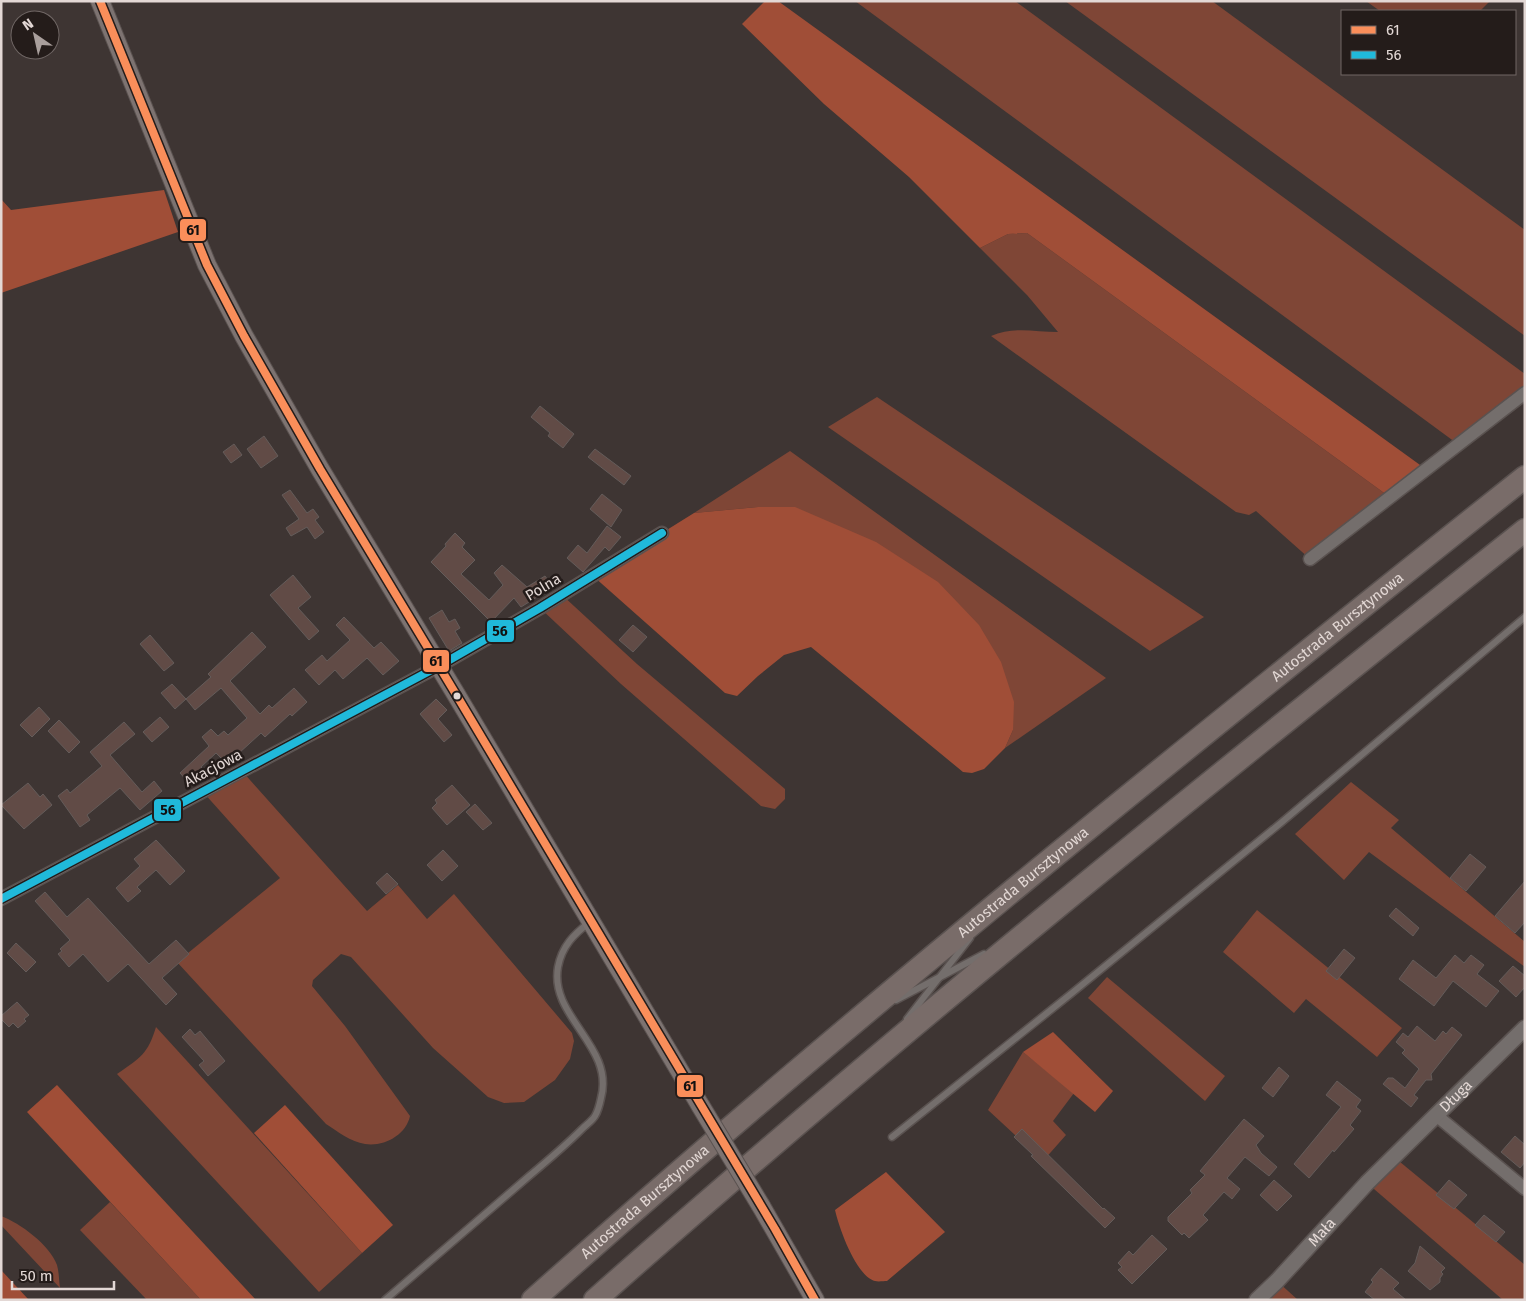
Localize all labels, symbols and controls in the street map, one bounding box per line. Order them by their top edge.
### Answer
north arrow [10,10,60,60]
legend [1341,10,1516,75]
text: N [19,15,37,34]
text: 61 [1386,21,1400,39]
text: 56 [1386,46,1402,64]
line badge: 61 [179,218,207,242]
text: 61 [186,222,200,239]
street label: Polna [522,569,564,605]
street label: Autostrada Bursztynowa [1268,569,1407,685]
line badge: 56 [486,619,515,643]
text: 56 [492,623,508,640]
line badge: 61 [422,649,450,673]
text: 61 [429,653,443,670]
unlabelled marker [452,691,462,701]
street label: Akacjowa [181,745,245,791]
line badge: 56 [153,798,182,822]
text: 56 [160,802,176,819]
street label: Autostrada Bursztynowa [954,823,1092,941]
line badge: 61 [676,1074,704,1098]
street label: Długa [1436,1076,1476,1116]
text: 61 [683,1078,697,1095]
street label: Autostrada Bursztynowa [577,1141,713,1262]
street label: Mała [1304,1214,1340,1250]
scale bar [12,1258,115,1290]
text: 50 m [20,1267,53,1285]

